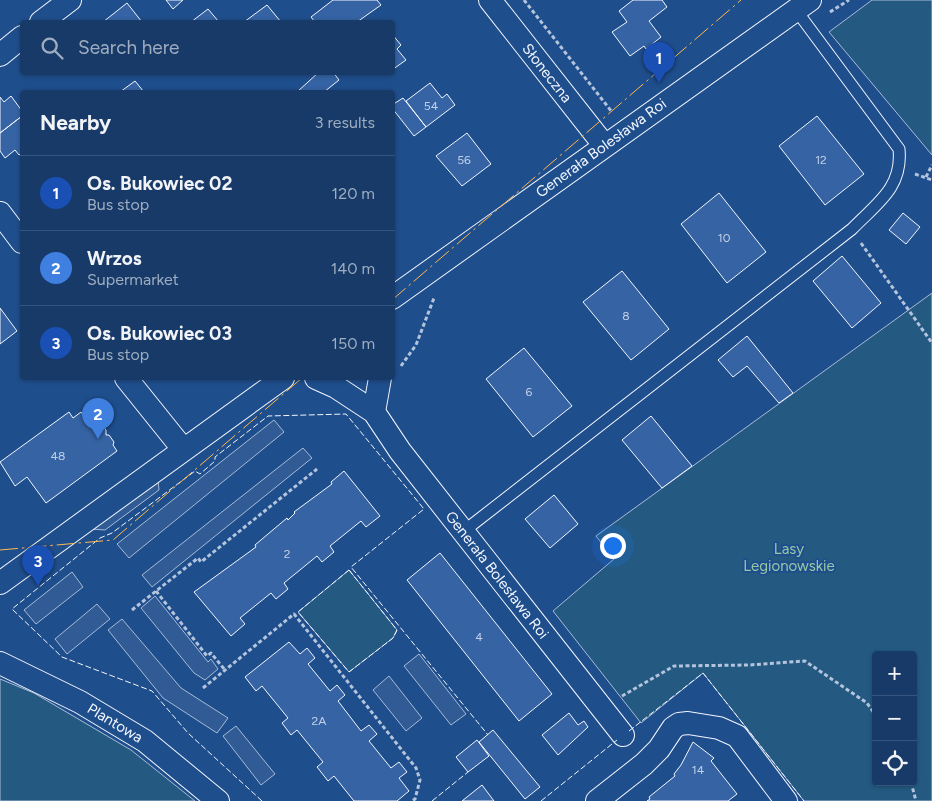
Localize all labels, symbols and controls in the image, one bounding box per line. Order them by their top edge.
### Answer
search box [20,20,395,75]
icon: search [38,34,66,62]
text: Search here [78,36,180,59]
street label: Słoneczna [518,40,576,106]
pin: 1 [643,42,675,83]
street label: Generała Bolesława Roi [532,95,670,201]
house number: 54 [424,99,439,113]
text: Nearby [40,110,111,135]
text: 3 results [315,113,375,132]
house number: 56 [457,153,471,167]
house number: 12 [815,153,827,167]
text: Os. Bukowiec 02 [87,172,232,195]
text: 1 [53,184,59,203]
text: 120 m [332,184,375,203]
text: Bus stop [87,195,149,214]
house number: 10 [718,231,731,245]
text: Wrzos [87,247,142,270]
text: 2 [51,259,61,278]
text: 140 m [331,259,375,278]
text: Supermarket [87,270,179,289]
house number: 8 [622,309,630,323]
text: Os. Bukowiec 03 [87,322,232,345]
text: 3 [52,334,60,353]
text: 150 m [331,334,375,353]
text: Bus stop [87,345,149,364]
house number: 6 [526,385,533,399]
pin: 2 [82,398,114,439]
house number: 48 [51,449,65,463]
street label: Generała Bolesława Roi [442,508,552,642]
your location [600,533,626,559]
park label: Lasy Legionowskie [743,540,835,575]
pin: 3 [22,545,54,586]
house number: 2 [284,547,290,561]
house number: 4 [475,630,483,644]
map controls [872,651,917,786]
button: + [872,651,917,696]
button: − [872,696,917,741]
street label: Plantowa [84,699,146,747]
house number: 2A [312,714,326,728]
button: locate [872,741,917,786]
house number: 14 [692,763,705,777]

